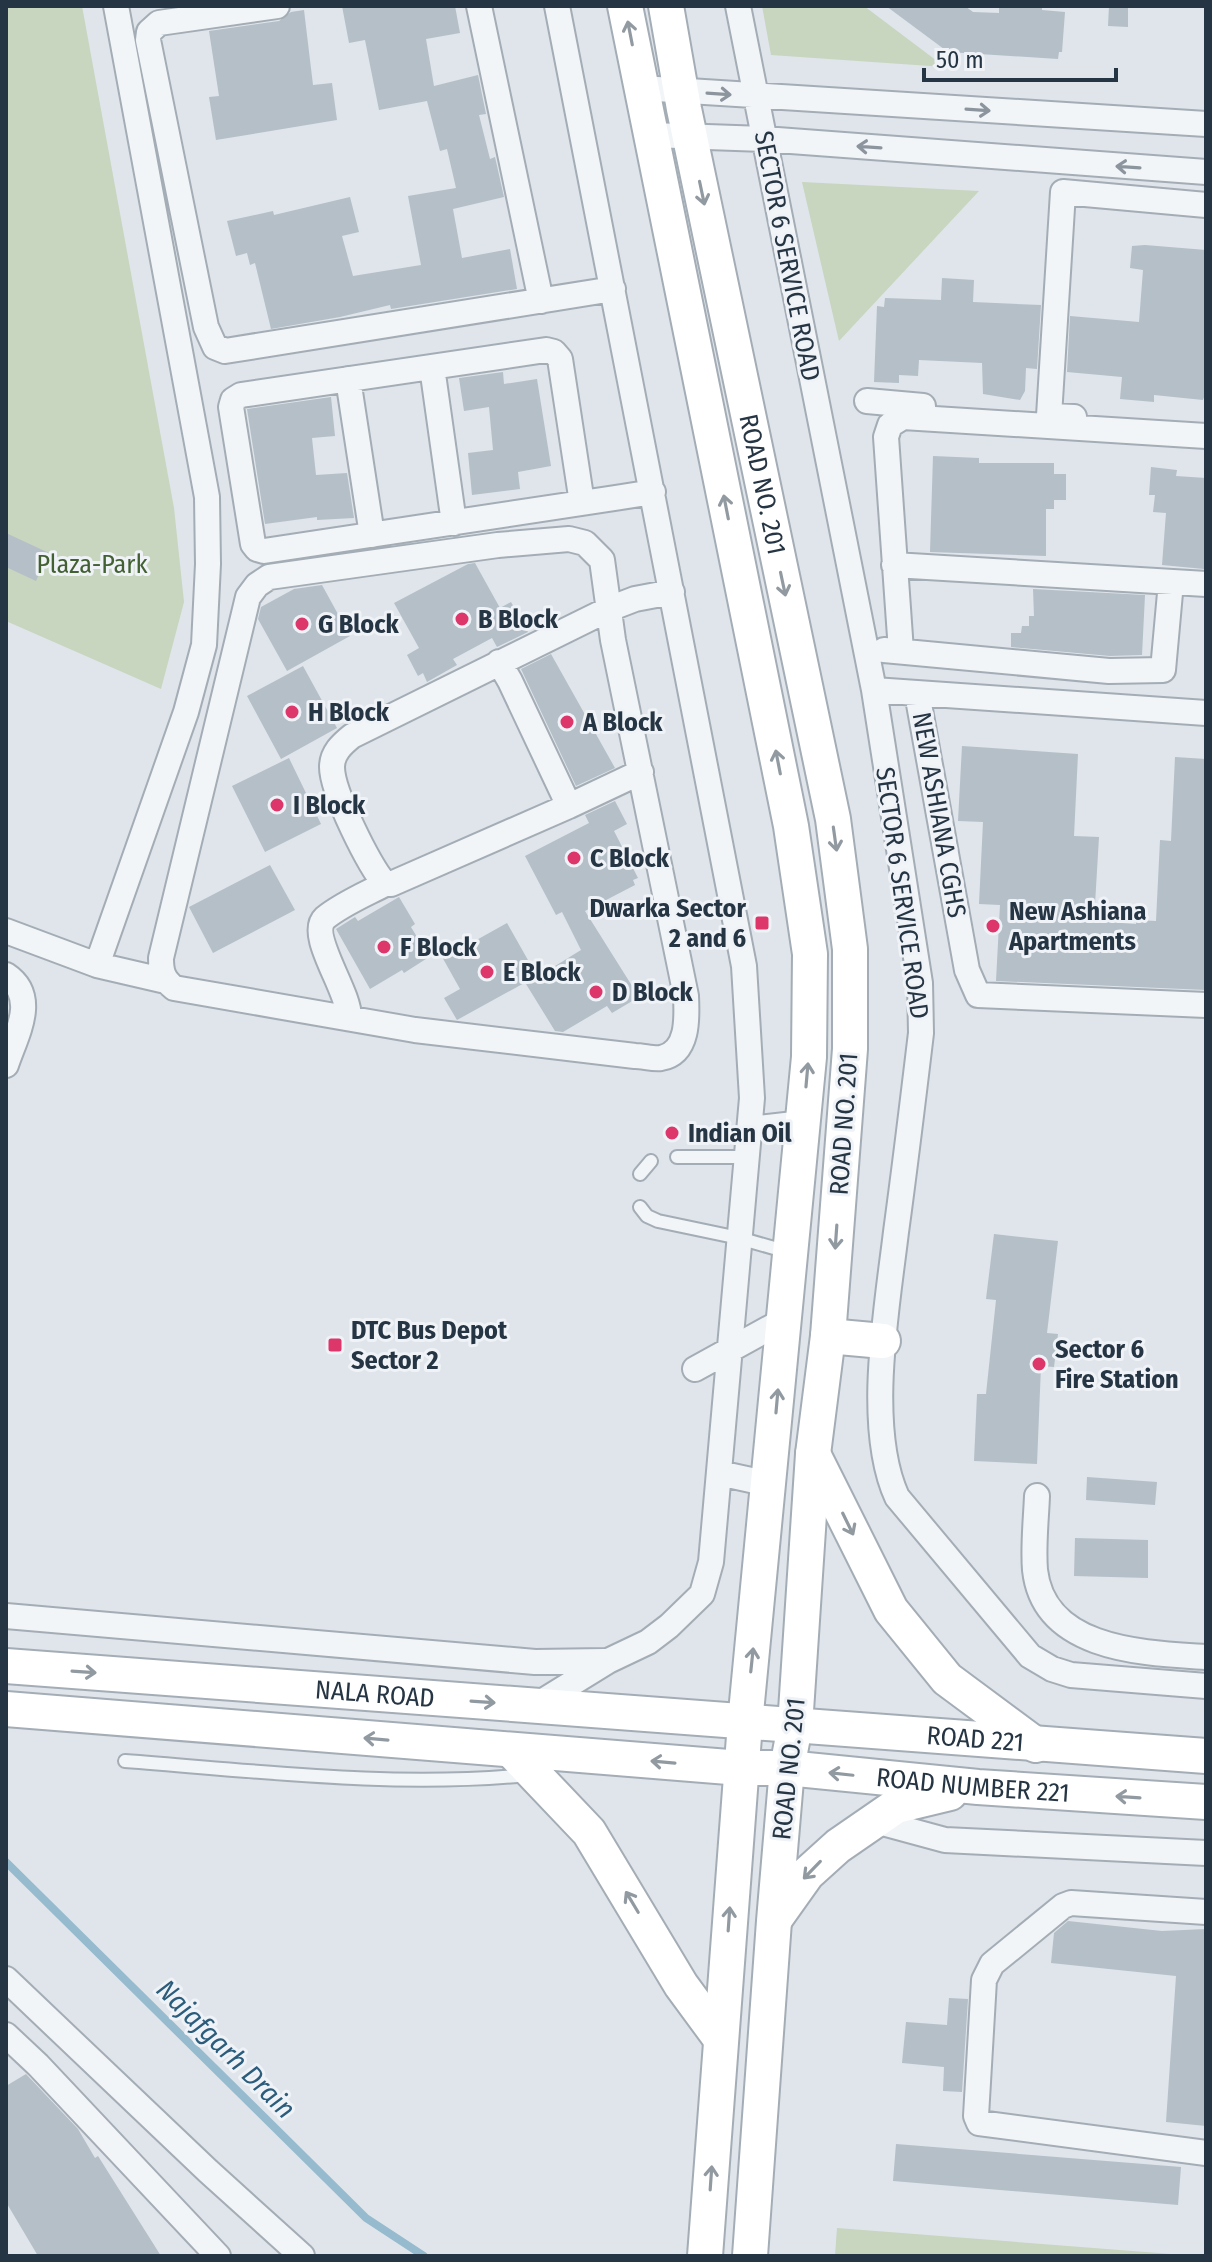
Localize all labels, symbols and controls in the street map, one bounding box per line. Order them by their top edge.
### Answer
one-way arrow [622,21,637,46]
scale bar [924,32,1116,82]
text: 50 m [936,46,984,74]
one-way arrow [705,87,732,102]
one-way arrow [964,103,991,118]
street label: SECTOR 6 SERVICE ROAD [748,128,826,384]
one-way arrow [856,139,883,154]
one-way arrow [1115,159,1142,174]
one-way arrow [695,179,710,205]
street label: ROAD NO. 201 [733,411,793,557]
one-way arrow [718,495,733,521]
park label: Plaza-Park [36,549,148,580]
one-way arrow [777,571,792,596]
place label: B Block [478,604,559,635]
place label: G Block [318,609,399,640]
marker: B Block [453,610,471,628]
marker: G Block [293,615,311,633]
place label: H Block [308,697,390,728]
marker: H Block [283,703,301,721]
place label: A Block [582,707,663,738]
street label: NEW ASHIANA CGHS [906,710,972,920]
marker: A Block [558,713,576,731]
one-way arrow [770,750,785,775]
street label: SECTOR 6 SERVICE ROAD [869,765,935,1021]
place label: I Block [293,790,366,821]
marker: I Block [268,796,286,814]
one-way arrow [828,826,843,851]
place label: C Block [590,843,670,874]
marker: C Block [565,849,583,867]
place label: Dwarka Sector 2 and 6 [589,893,746,954]
place label: New Ashiana Apartments [1008,896,1146,957]
marker: Dwarka Sector 2 and 6 [753,914,771,932]
marker: New Ashiana Apartments [984,917,1002,935]
place label: F Block [400,932,478,963]
marker: F Block [375,938,393,956]
place label: E Block [503,957,581,988]
marker: E Block [478,963,496,981]
place label: D Block [612,977,694,1008]
marker: D Block [587,983,605,1001]
street label: ROAD NO. 201 [824,1052,864,1196]
one-way arrow [800,1062,815,1089]
place label: Indian Oil [688,1118,793,1149]
marker: Indian Oil [663,1124,681,1142]
one-way arrow [828,1223,843,1250]
place label: DTC Bus Depot Sector 2 [351,1315,508,1376]
place label: Sector 6 Fire Station [1055,1334,1179,1395]
marker: DTC Bus Depot Sector 2 [326,1336,344,1354]
marker: Sector 6 Fire Station [1030,1355,1048,1373]
one-way arrow [770,1388,785,1415]
one-way arrow [841,1511,857,1535]
one-way arrow [744,1647,759,1674]
one-way arrow [70,1665,97,1680]
street label: NALA ROAD [314,1674,436,1714]
one-way arrow [469,1695,496,1710]
street label: ROAD NO. 201 [766,1696,812,1842]
street label: ROAD 221 [926,1720,1025,1758]
one-way arrow [363,1731,390,1746]
one-way arrow [651,1754,677,1769]
street label: ROAD NUMBER 221 [875,1761,1070,1808]
one-way arrow [828,1766,855,1781]
one-way arrow [1115,1789,1142,1804]
one-way arrow [803,1860,822,1879]
one-way arrow [623,1891,639,1914]
one-way arrow [722,1906,737,1933]
water label: Najafgarh Drain [150,1973,302,2125]
one-way arrow [704,2165,719,2192]

